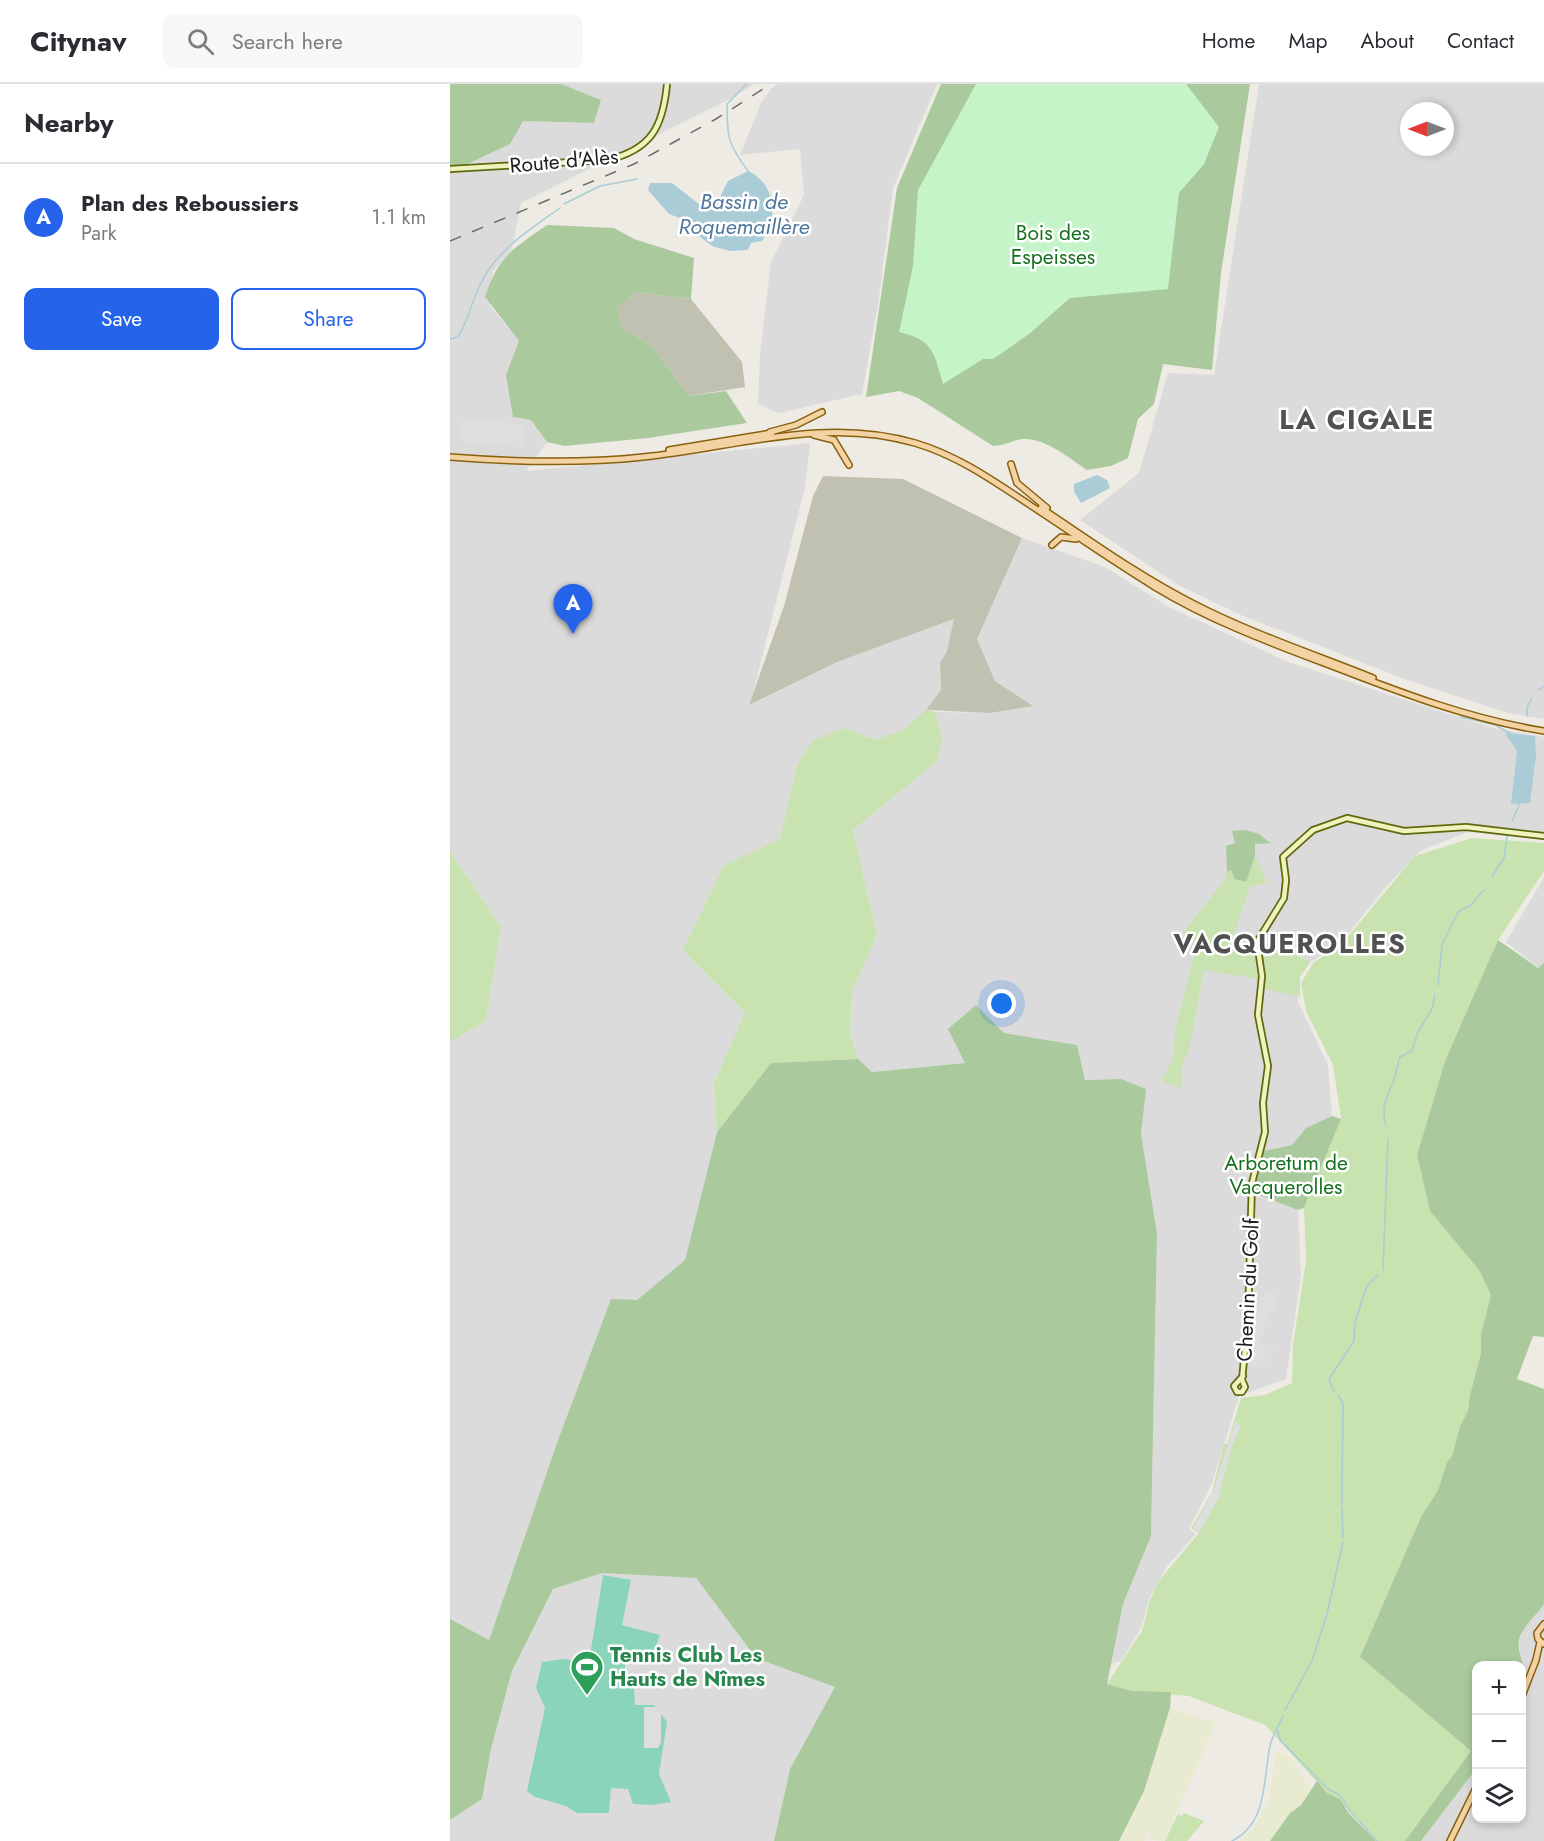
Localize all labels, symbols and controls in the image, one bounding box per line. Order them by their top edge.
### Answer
search box [163,14,583,68]
text: Citynav [30,21,127,62]
icon: search [184,25,217,58]
text: Search here [232,25,343,57]
text: Home [1202,26,1255,56]
text: Map [1288,26,1328,56]
text: About [1361,26,1414,56]
text: Contact [1447,26,1514,56]
north arrow [1400,102,1454,156]
text: Nearby [24,104,113,142]
street label: Route d'Alès [508,141,620,181]
water label: Bassin de Roquemaillère [678,185,810,242]
text: Plan des Reboussiers [81,187,298,219]
text: A [36,203,51,232]
text: 1.1 km [372,203,426,232]
park label: Bois des Espeisses [1011,218,1095,272]
text: Park [81,219,117,248]
button: Save [24,288,219,350]
button: Share [231,288,426,350]
district label: LA CIGALE [1279,400,1435,439]
pin: A [554,584,592,634]
district label: VACQUEROLLES [1173,924,1406,963]
your location [987,989,1016,1018]
park label: Arboretum de Vacquerolles [1224,1148,1348,1202]
street label: Chemin du Golf [1229,1217,1267,1362]
place label: Tennis Club Les Hauts de Nîmes [610,1640,765,1694]
sports icon: Tennis Club Les Hauts de Nîmes [569,1649,605,1696]
map controls [1472,1661,1526,1823]
button: + [1472,1661,1526,1715]
button: − [1472,1715,1526,1769]
button: layers [1472,1769,1526,1823]

